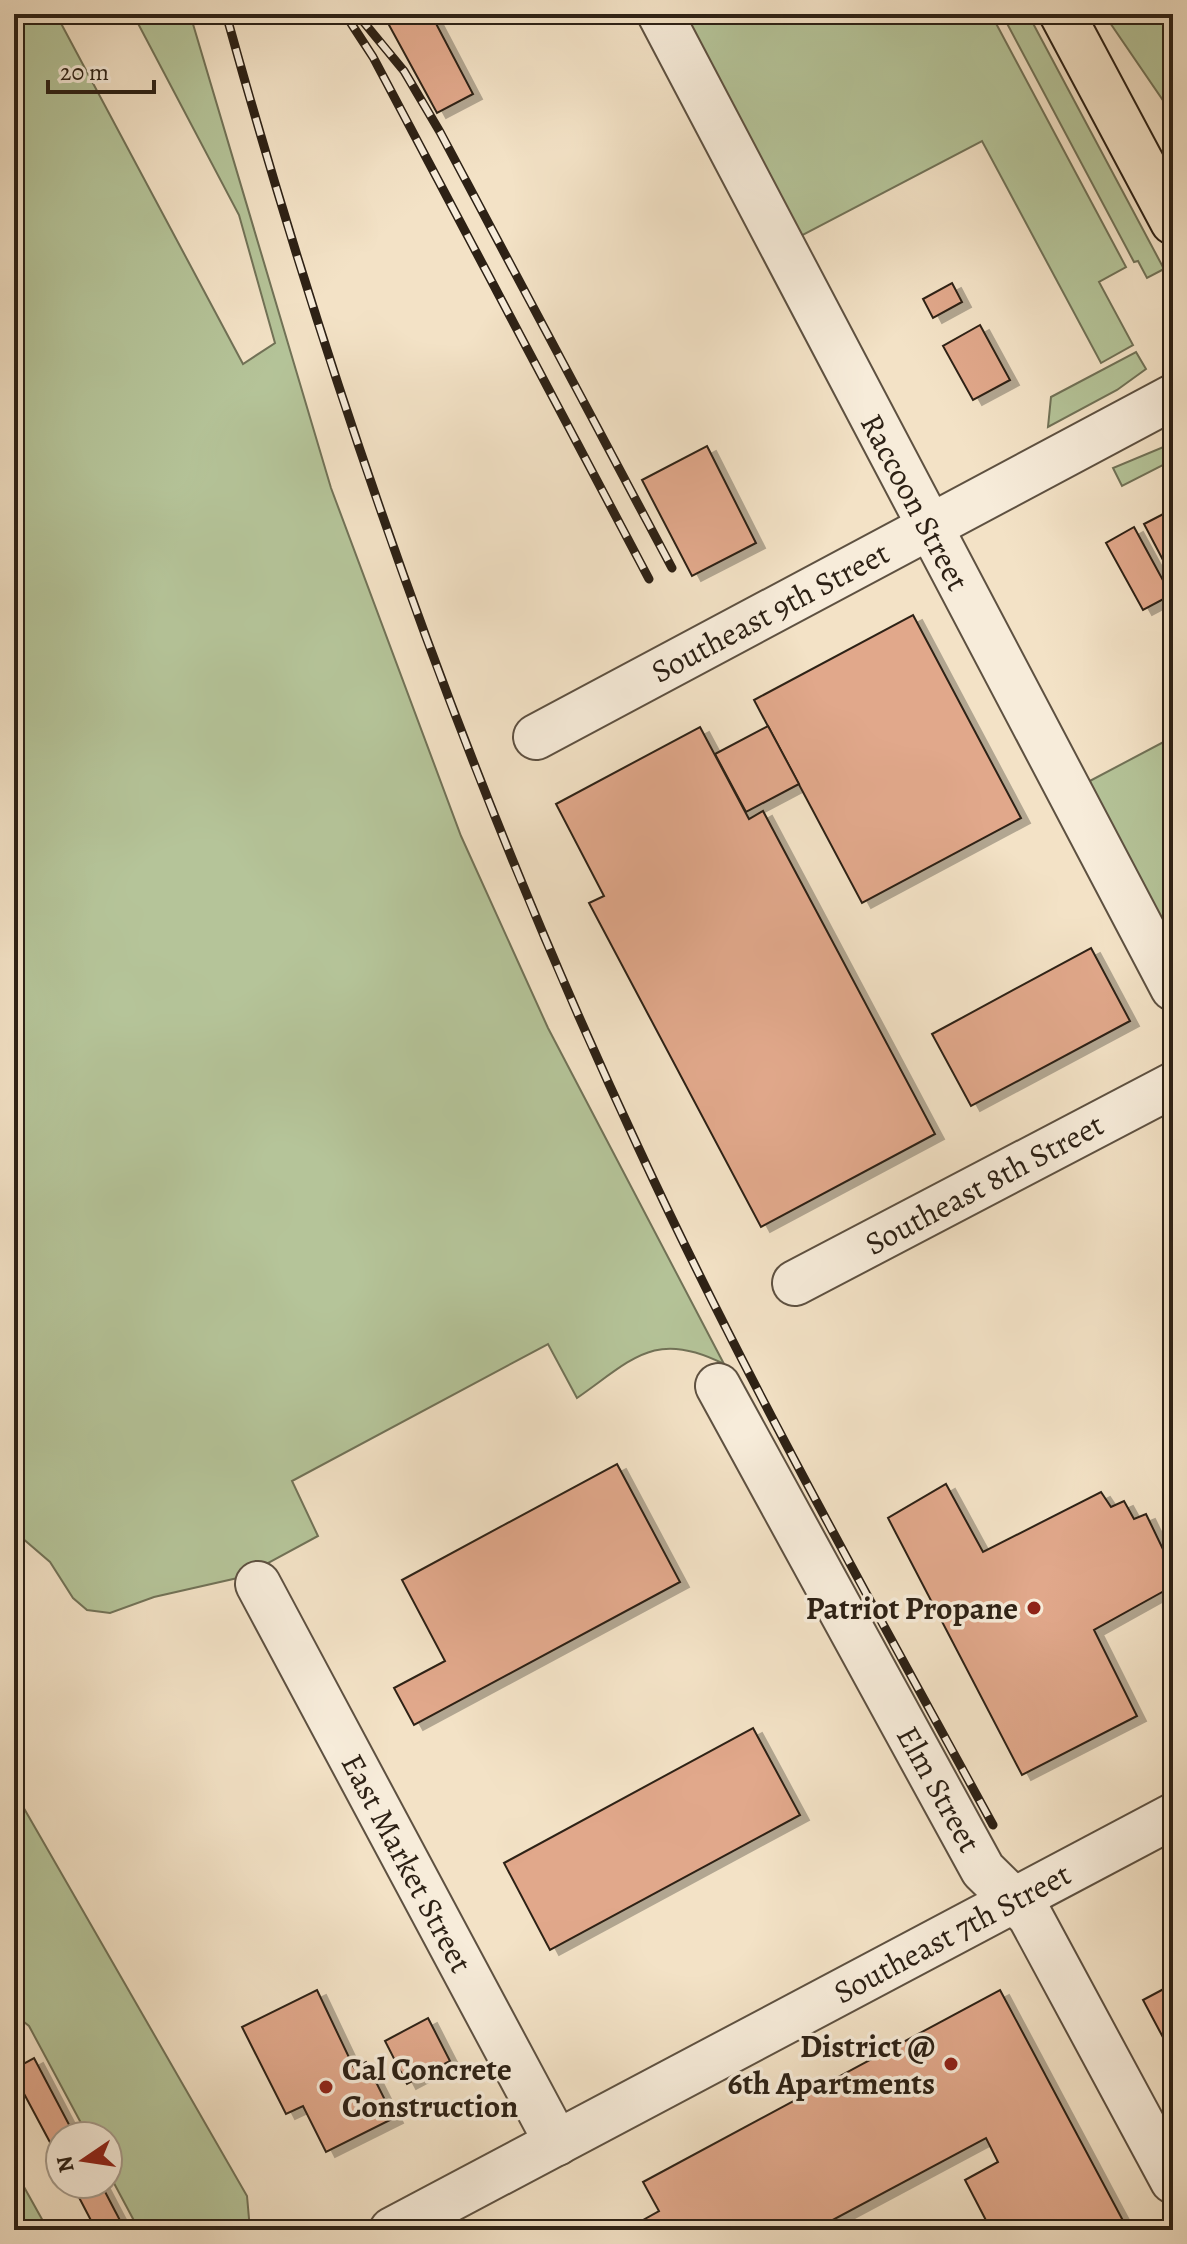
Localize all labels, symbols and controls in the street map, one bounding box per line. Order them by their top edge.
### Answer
scale bar [48,44,154,94]
text: 20 m [60,56,109,88]
street label: Raccoon Street [850,406,980,598]
street label: Southeast 9th Street [643,531,897,693]
street label: Southeast 8th Street [857,1103,1111,1265]
place label: Patriot Propane [806,1586,1018,1630]
marker: Patriot Propane [1025,1599,1043,1617]
street label: Elm Street [886,1718,992,1860]
street label: East Market Street [331,1746,483,1980]
street label: Southeast 7th Street [826,1852,1078,2014]
place label: District @ 6th Apartments [727,2024,935,2105]
place label: Cal Concrete Construction [342,2047,518,2128]
marker: District @ 6th Apartments [942,2055,960,2073]
marker: Cal Concrete Construction [317,2078,335,2096]
north arrow [44,2120,124,2200]
text: N [49,2153,82,2175]

